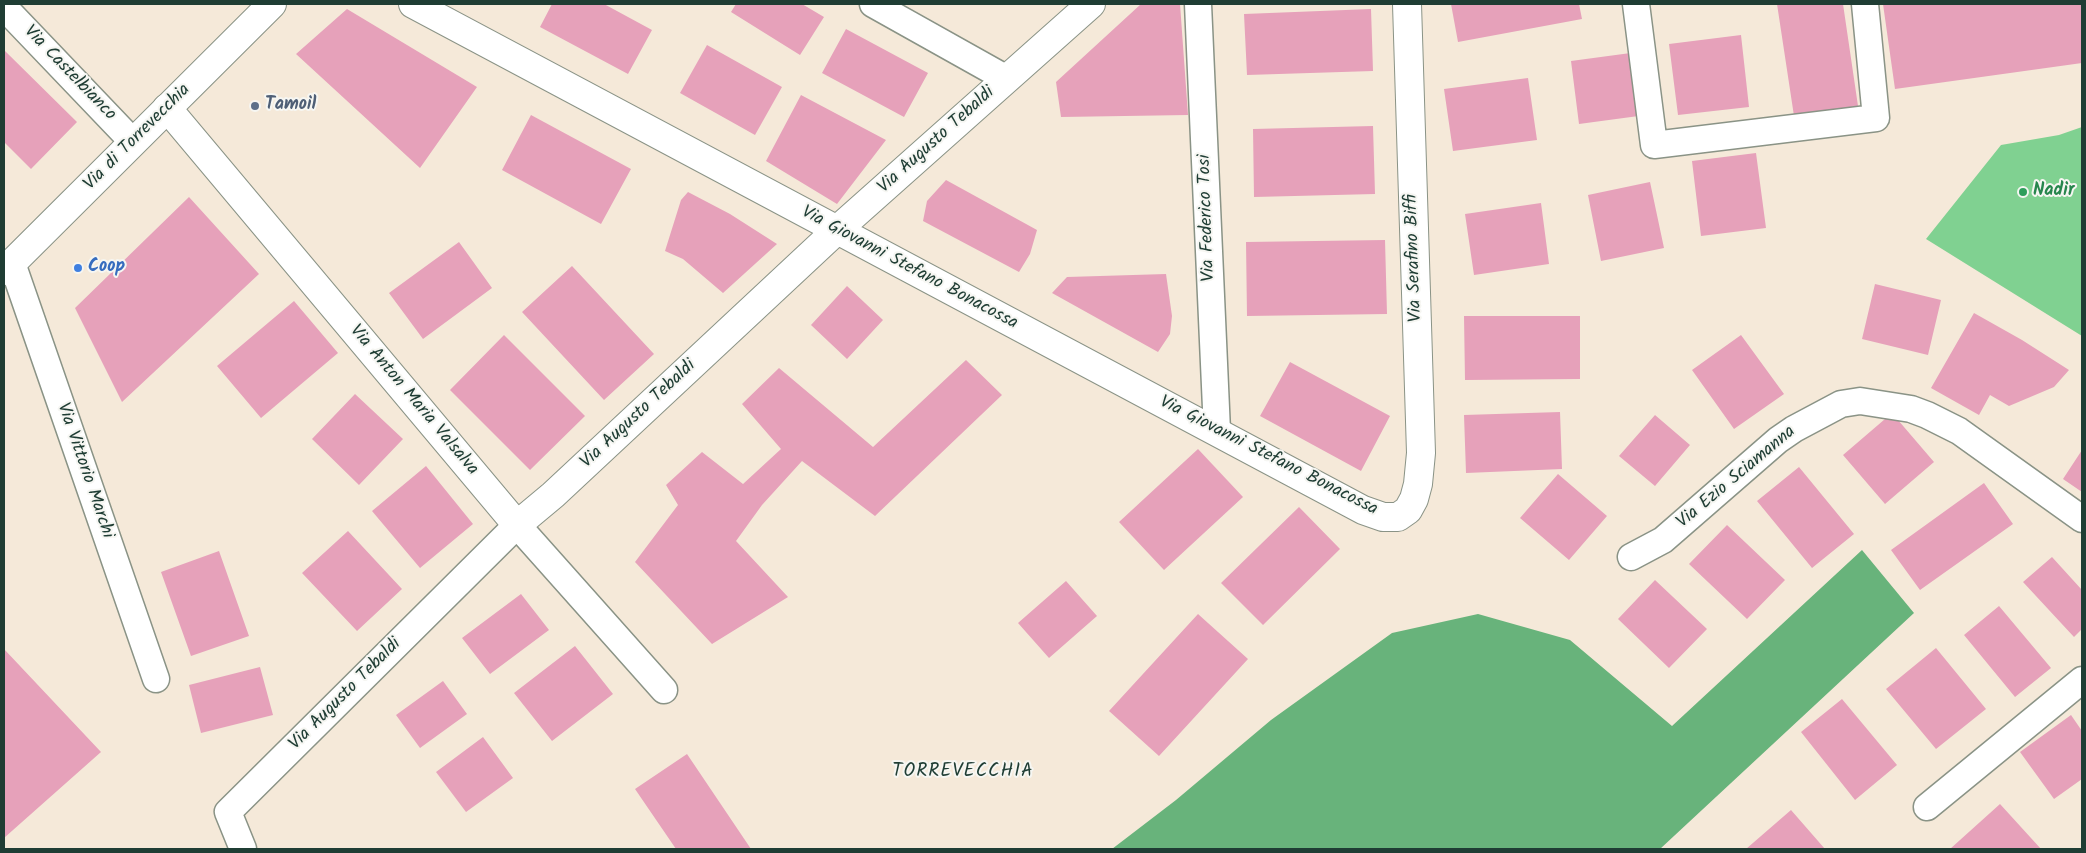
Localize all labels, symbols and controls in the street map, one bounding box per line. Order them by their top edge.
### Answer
street label: Via Castelbianco [18,22,120,126]
street label: Via di Torrevecchia [80,80,196,196]
street label: Via Augusto Tebaldi [874,83,1000,199]
place label: Tamoil [265,95,316,117]
marker: Tamoil [249,100,261,112]
street label: Via Federico Tosi [1195,154,1221,282]
place label: Nadir [2033,181,2074,203]
marker: Nadir [2017,186,2029,198]
street label: Via Serafino Biffi [1402,194,1428,322]
street label: Via Giovanni Stefano Bonacossa [797,203,1021,335]
place label: Coop [88,257,125,279]
marker: Coop [72,262,84,274]
street label: Via Anton Maria Valsalva [344,321,482,481]
street label: Via Augusto Tebaldi [577,356,701,474]
street label: Via Giovanni Stefano Bonacossa [1155,392,1381,522]
street label: Via Vittorio Marchi [51,401,117,541]
street label: Via Ezio Sciamanna [1673,422,1801,534]
street label: Via Augusto Tebaldi [285,634,407,756]
district label: TORREVECCHIA [891,762,1035,784]

